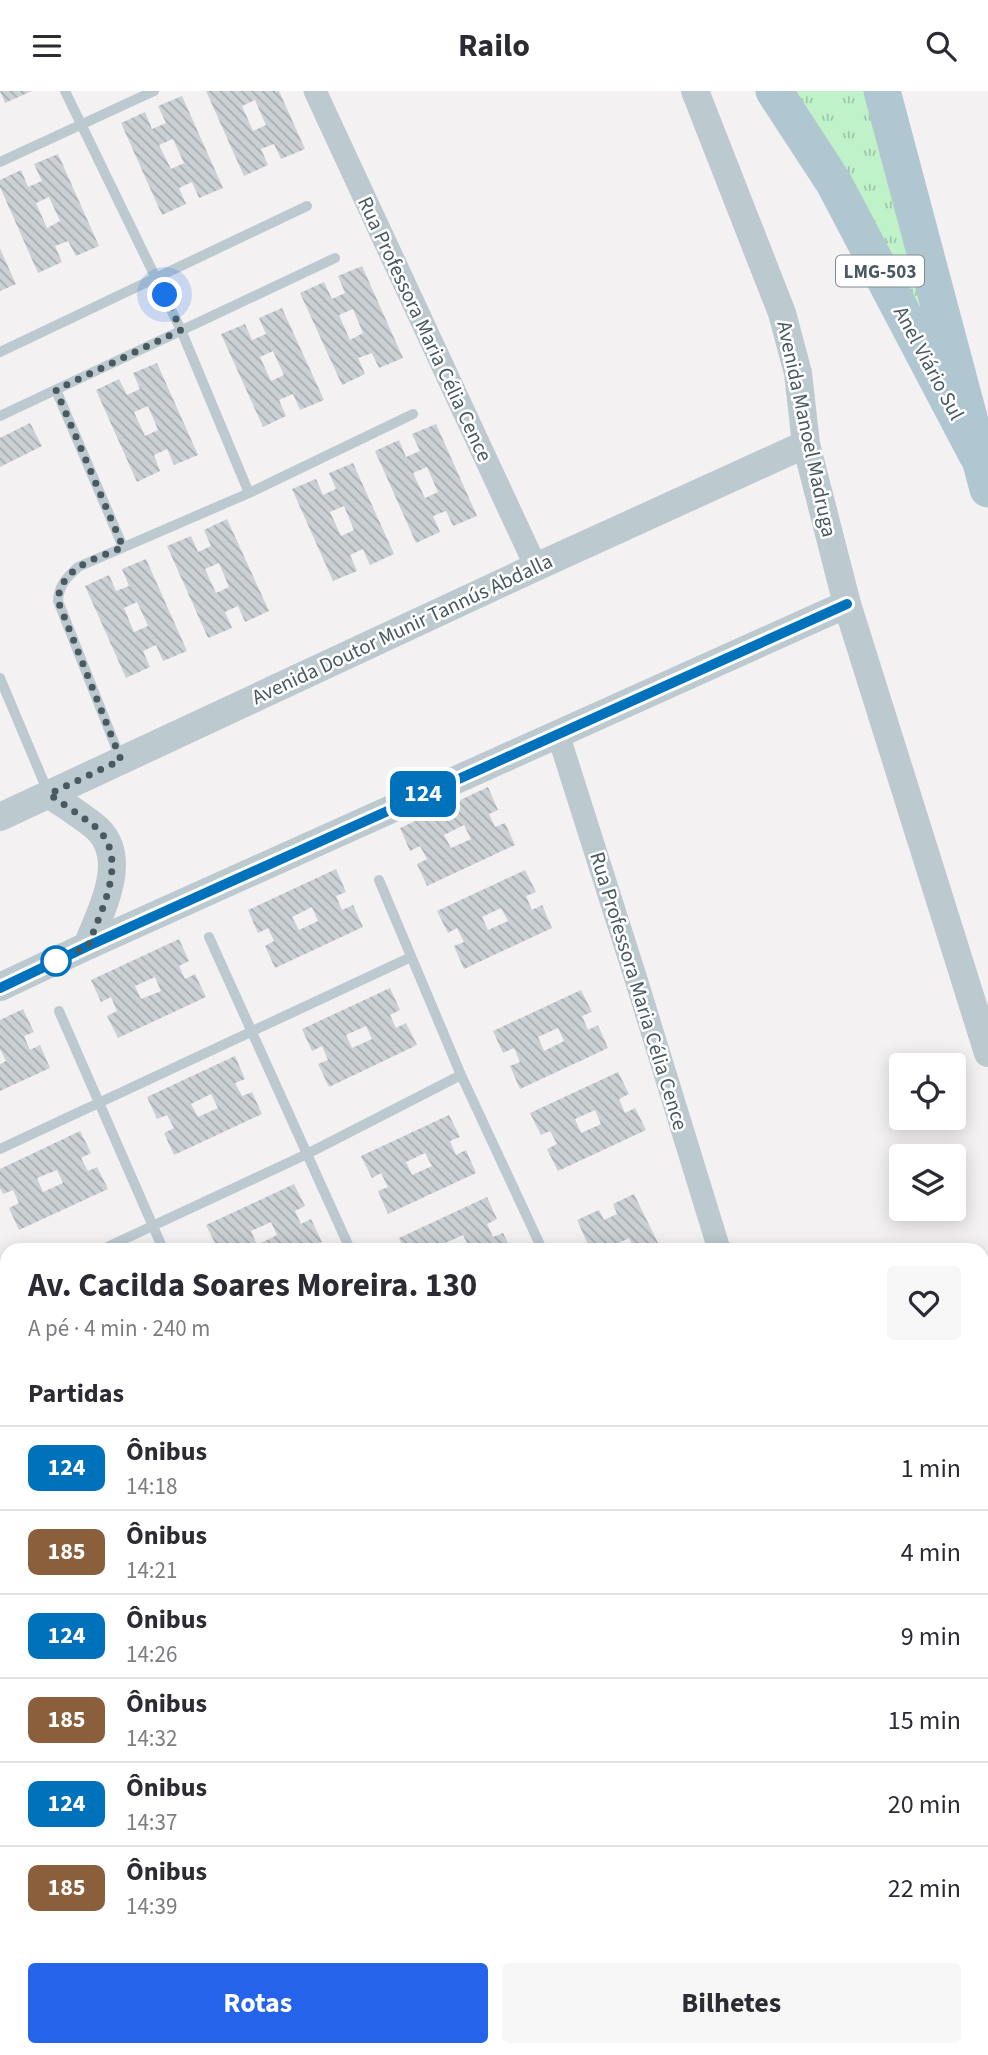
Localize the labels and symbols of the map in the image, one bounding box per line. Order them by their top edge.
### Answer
street label: Rua Professora Maria Célia Cence [350,191,500,467]
road number: LMG-503 [836,255,924,287]
your location [147,277,182,312]
street label: Anel Viário Sul [886,301,972,425]
street label: Avenida Manoel Madruga [769,318,845,540]
street label: Avenida Doutor Munir Tannús Abdalla [247,546,557,712]
line badge: 124 [383,771,463,817]
street label: Rua Professora Maria Célia Cence [582,848,696,1134]
unlabelled marker [41,946,71,976]

